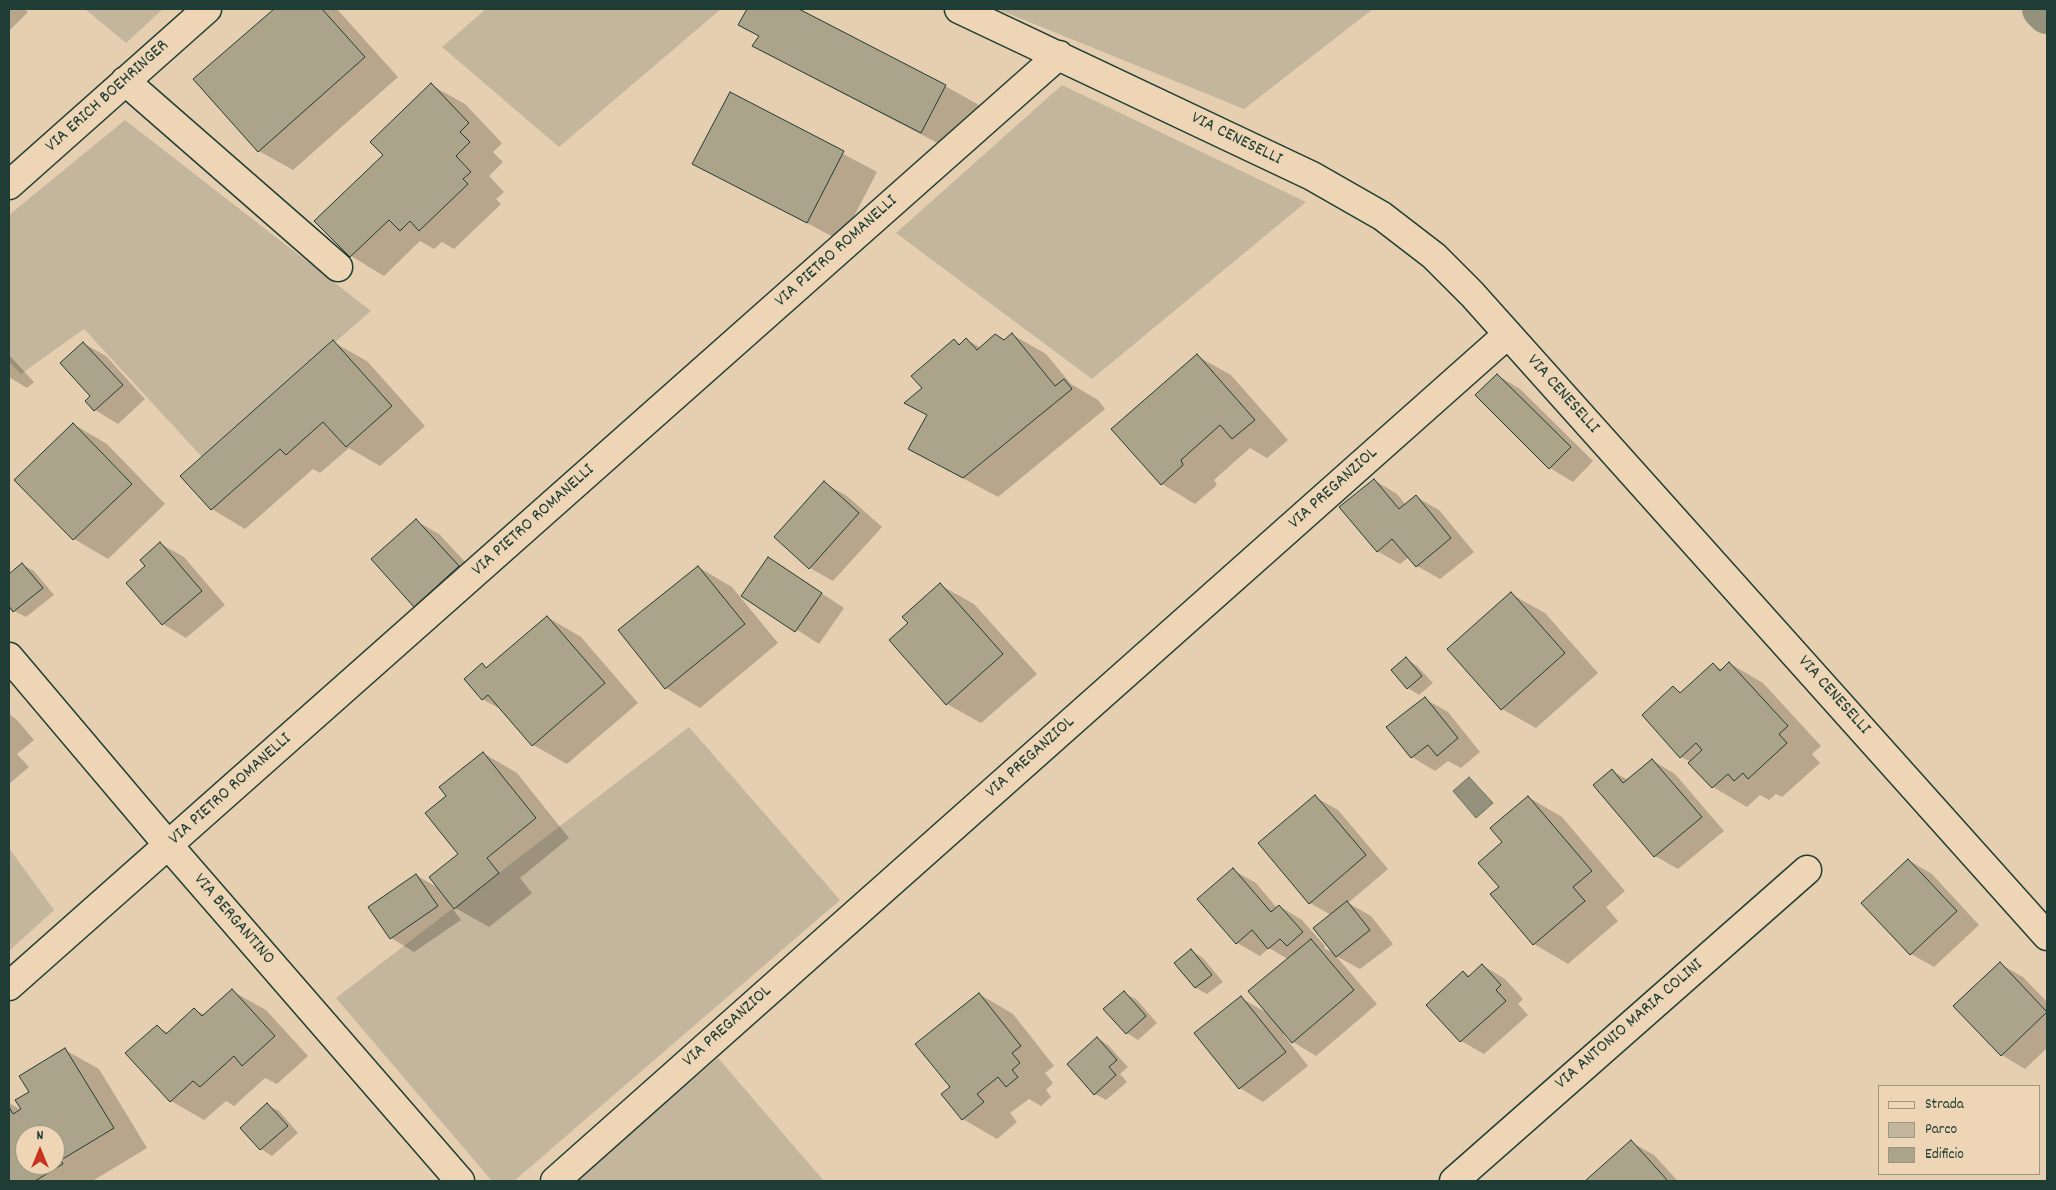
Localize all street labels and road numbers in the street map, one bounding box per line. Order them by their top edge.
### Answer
street label: VIA ERICH BOEHRINGER [42,36,174,158]
street label: VIA CENESELLI [1187,109,1285,171]
street label: VIA PIETRO ROMANELLI [771,191,903,313]
street label: VIA CENESELLI [1521,351,1603,439]
street label: VIA PREGANZIOL [1285,443,1383,535]
street label: VIA PIETRO ROMANELLI [468,460,600,582]
street label: VIA CENESELLI [1792,652,1874,740]
street label: VIA PREGANZIOL [982,712,1080,804]
street label: VIA PIETRO ROMANELLI [165,729,297,851]
street label: VIA BERGANTINO [188,870,278,970]
street label: VIA ANTONIO MARIA COLINI [1552,955,1708,1095]
street label: VIA PREGANZIOL [679,981,777,1073]

